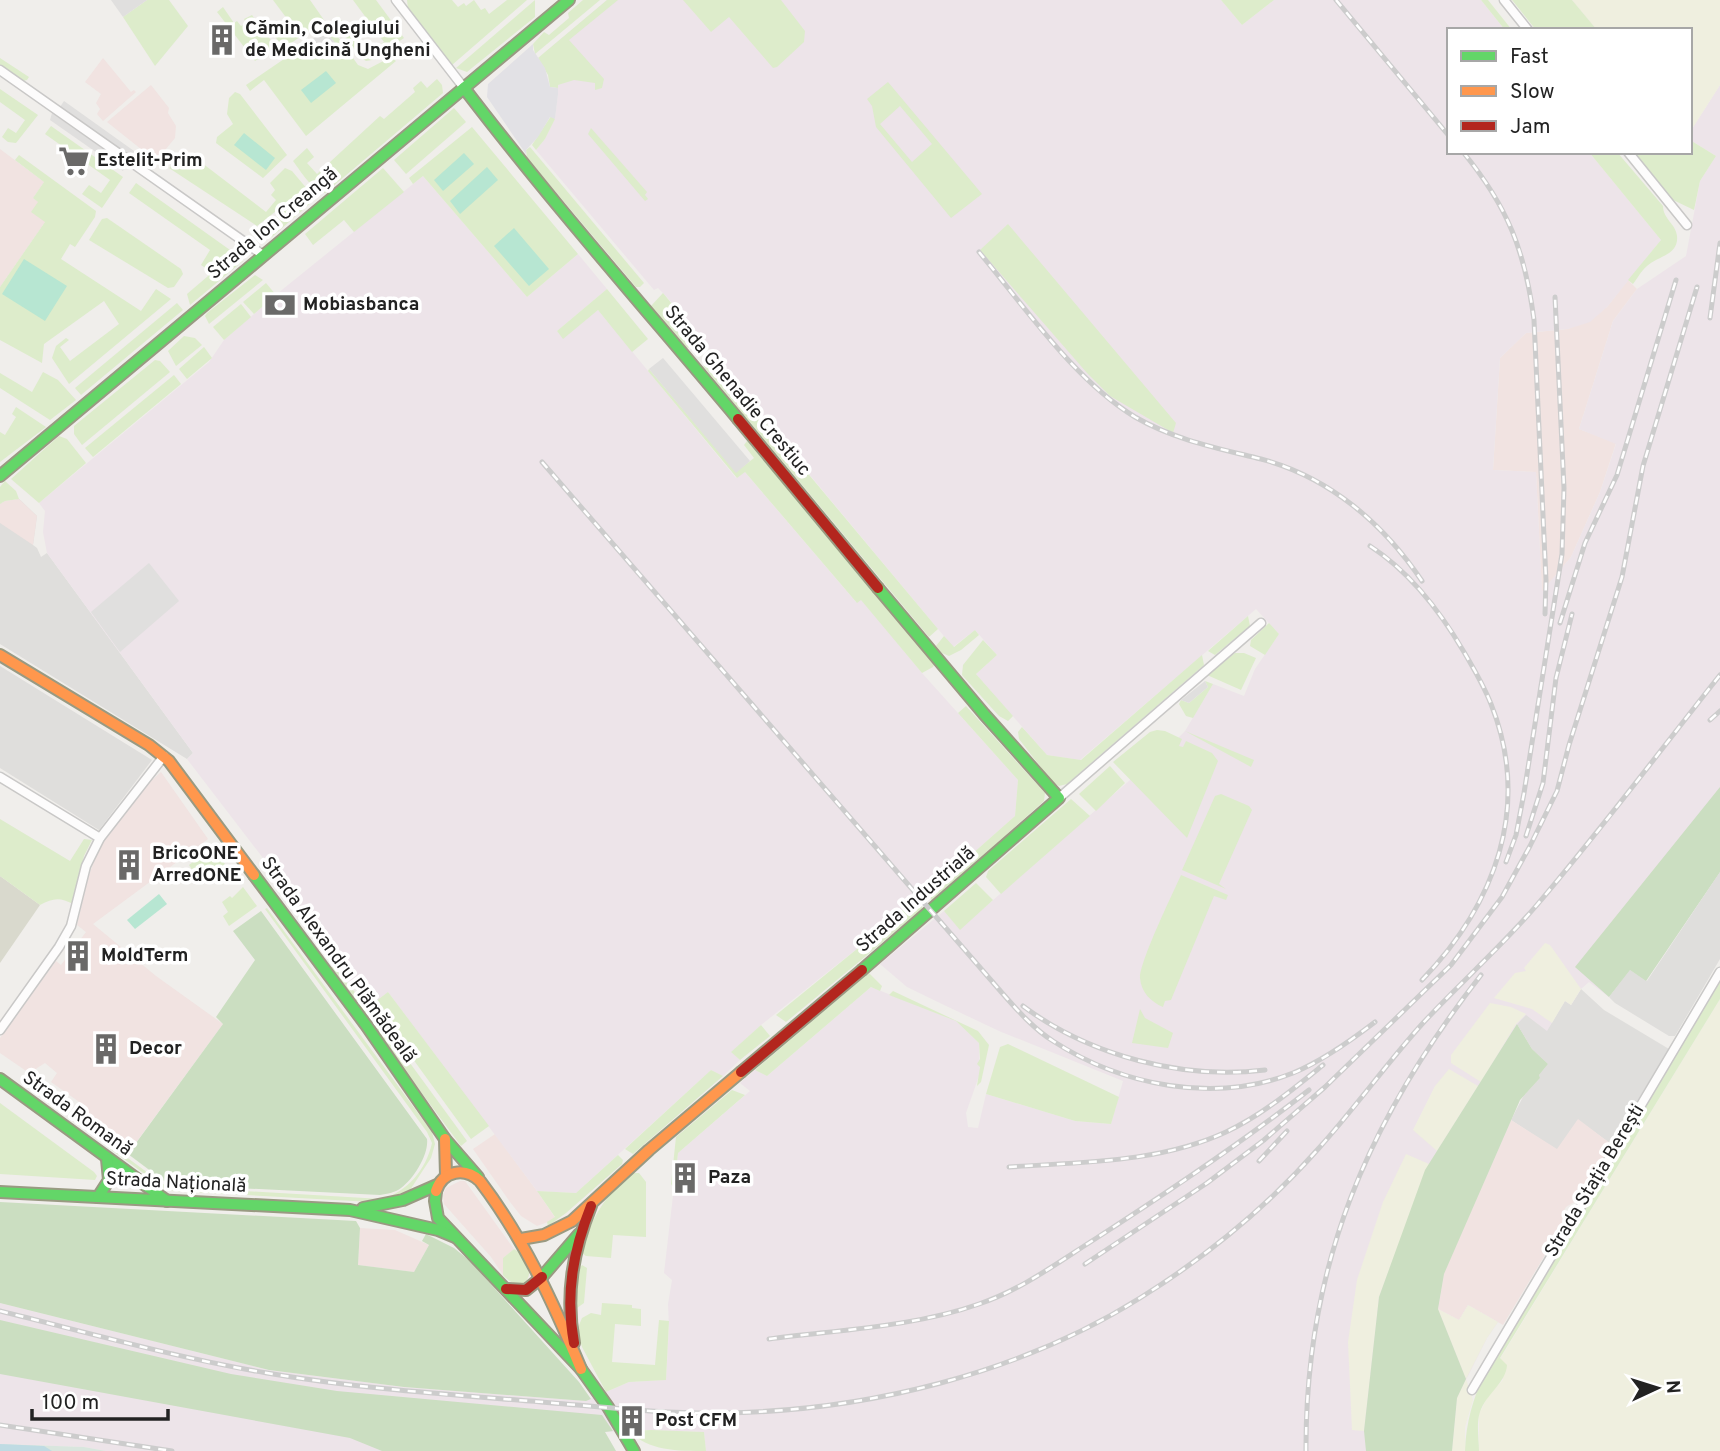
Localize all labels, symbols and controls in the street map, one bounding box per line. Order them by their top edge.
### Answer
place label: Cămin, Colegiului de Medicină Ungheni [245,17,431,63]
building icon: Cămin, Colegiului de Medicină Ungheni [205,23,239,57]
legend [1447,28,1692,154]
text: Fast [1510,44,1549,71]
text: Slow [1510,79,1555,106]
text: Jam [1510,114,1551,141]
supermarket icon: Estelit-Prim [57,144,91,178]
place label: Estelit-Prim [97,149,203,173]
street label: Strada Ion Creangă [203,163,343,285]
bank icon: Mobiasbanca [263,288,297,322]
place label: Mobiasbanca [303,293,419,317]
street label: Strada Ghenadie Crestiuc [659,301,815,481]
place label: BricoONE ArredONE [152,842,242,888]
street label: Strada Industrială [852,842,980,958]
building icon: BricoONE ArredONE [112,848,146,882]
street label: Strada Alexandru Plămădeală [255,852,421,1068]
building icon: MoldTerm [61,939,95,973]
place label: MoldTerm [101,944,188,968]
building icon: Decor [89,1032,123,1066]
place label: Decor [129,1037,182,1061]
street label: Strada Romană [17,1066,137,1162]
street label: Strada Stația Berești [1540,1100,1650,1262]
building icon: Paza [668,1161,702,1195]
place label: Paza [708,1166,751,1190]
street label: Strada Națională [105,1167,247,1199]
north arrow [1622,1353,1692,1423]
scale bar [32,1378,168,1422]
text: N [1660,1379,1684,1395]
text: 100 m [42,1390,99,1417]
building icon: Post CFM [615,1404,649,1438]
place label: Post CFM [655,1409,737,1433]

